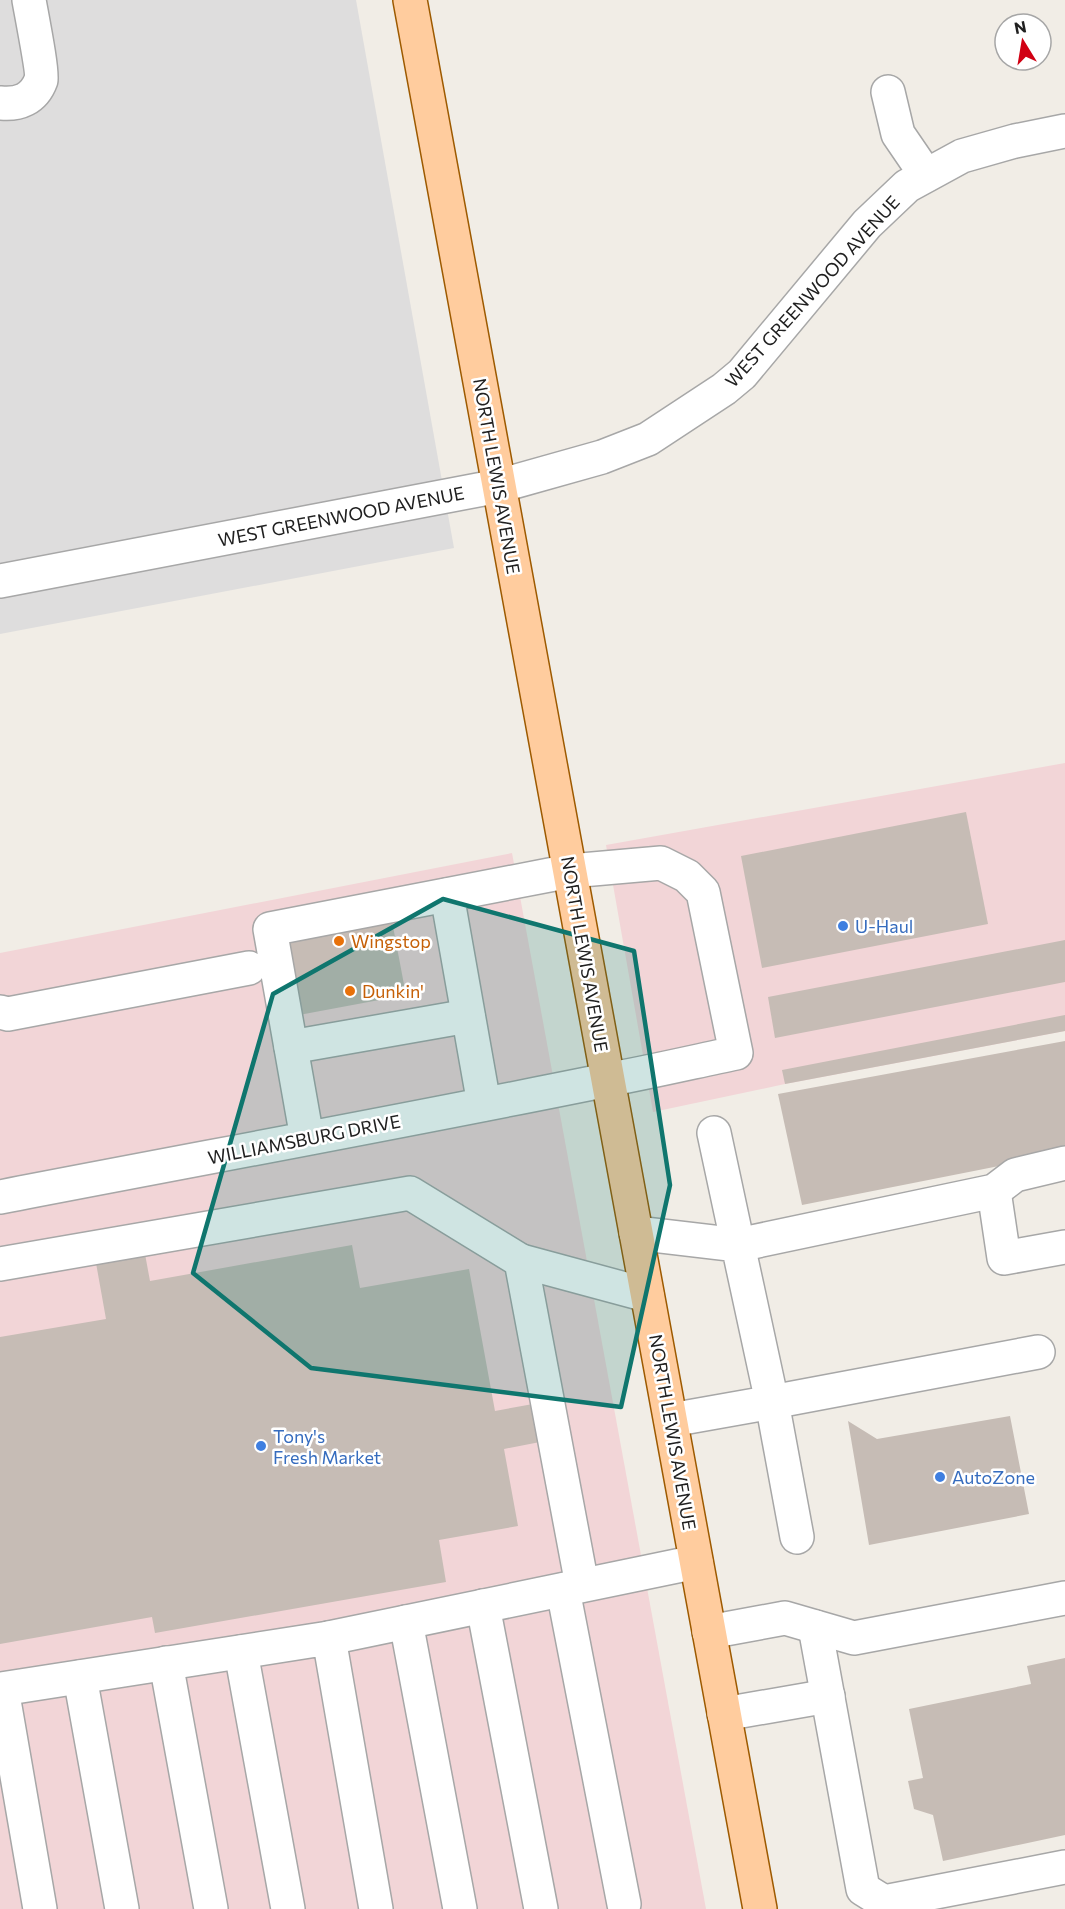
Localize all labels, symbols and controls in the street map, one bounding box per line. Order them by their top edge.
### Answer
north arrow [993,12,1053,72]
text: N [1012,16,1028,37]
street label: WEST GREENWOOD AVENUE [720,191,904,391]
street label: NORTH LEWIS AVENUE [469,376,525,576]
street label: WEST GREENWOOD AVENUE [216,481,466,551]
street label: NORTH LEWIS AVENUE [557,854,613,1054]
place label: U-Haul [855,915,913,937]
marker: U-Haul [836,919,850,933]
place label: Wingstop [351,930,431,952]
marker: Wingstop [332,934,346,948]
place label: Dunkin' [362,980,424,1002]
marker: Dunkin' [343,984,357,998]
street label: WILLIAMSBURG DRIVE [206,1110,402,1168]
street label: NORTH LEWIS AVENUE [645,1332,701,1532]
place label: Tony's Fresh Market [273,1425,381,1468]
marker: Tony's Fresh Market [254,1439,268,1453]
place label: AutoZone [952,1466,1035,1488]
marker: AutoZone [933,1470,947,1484]

